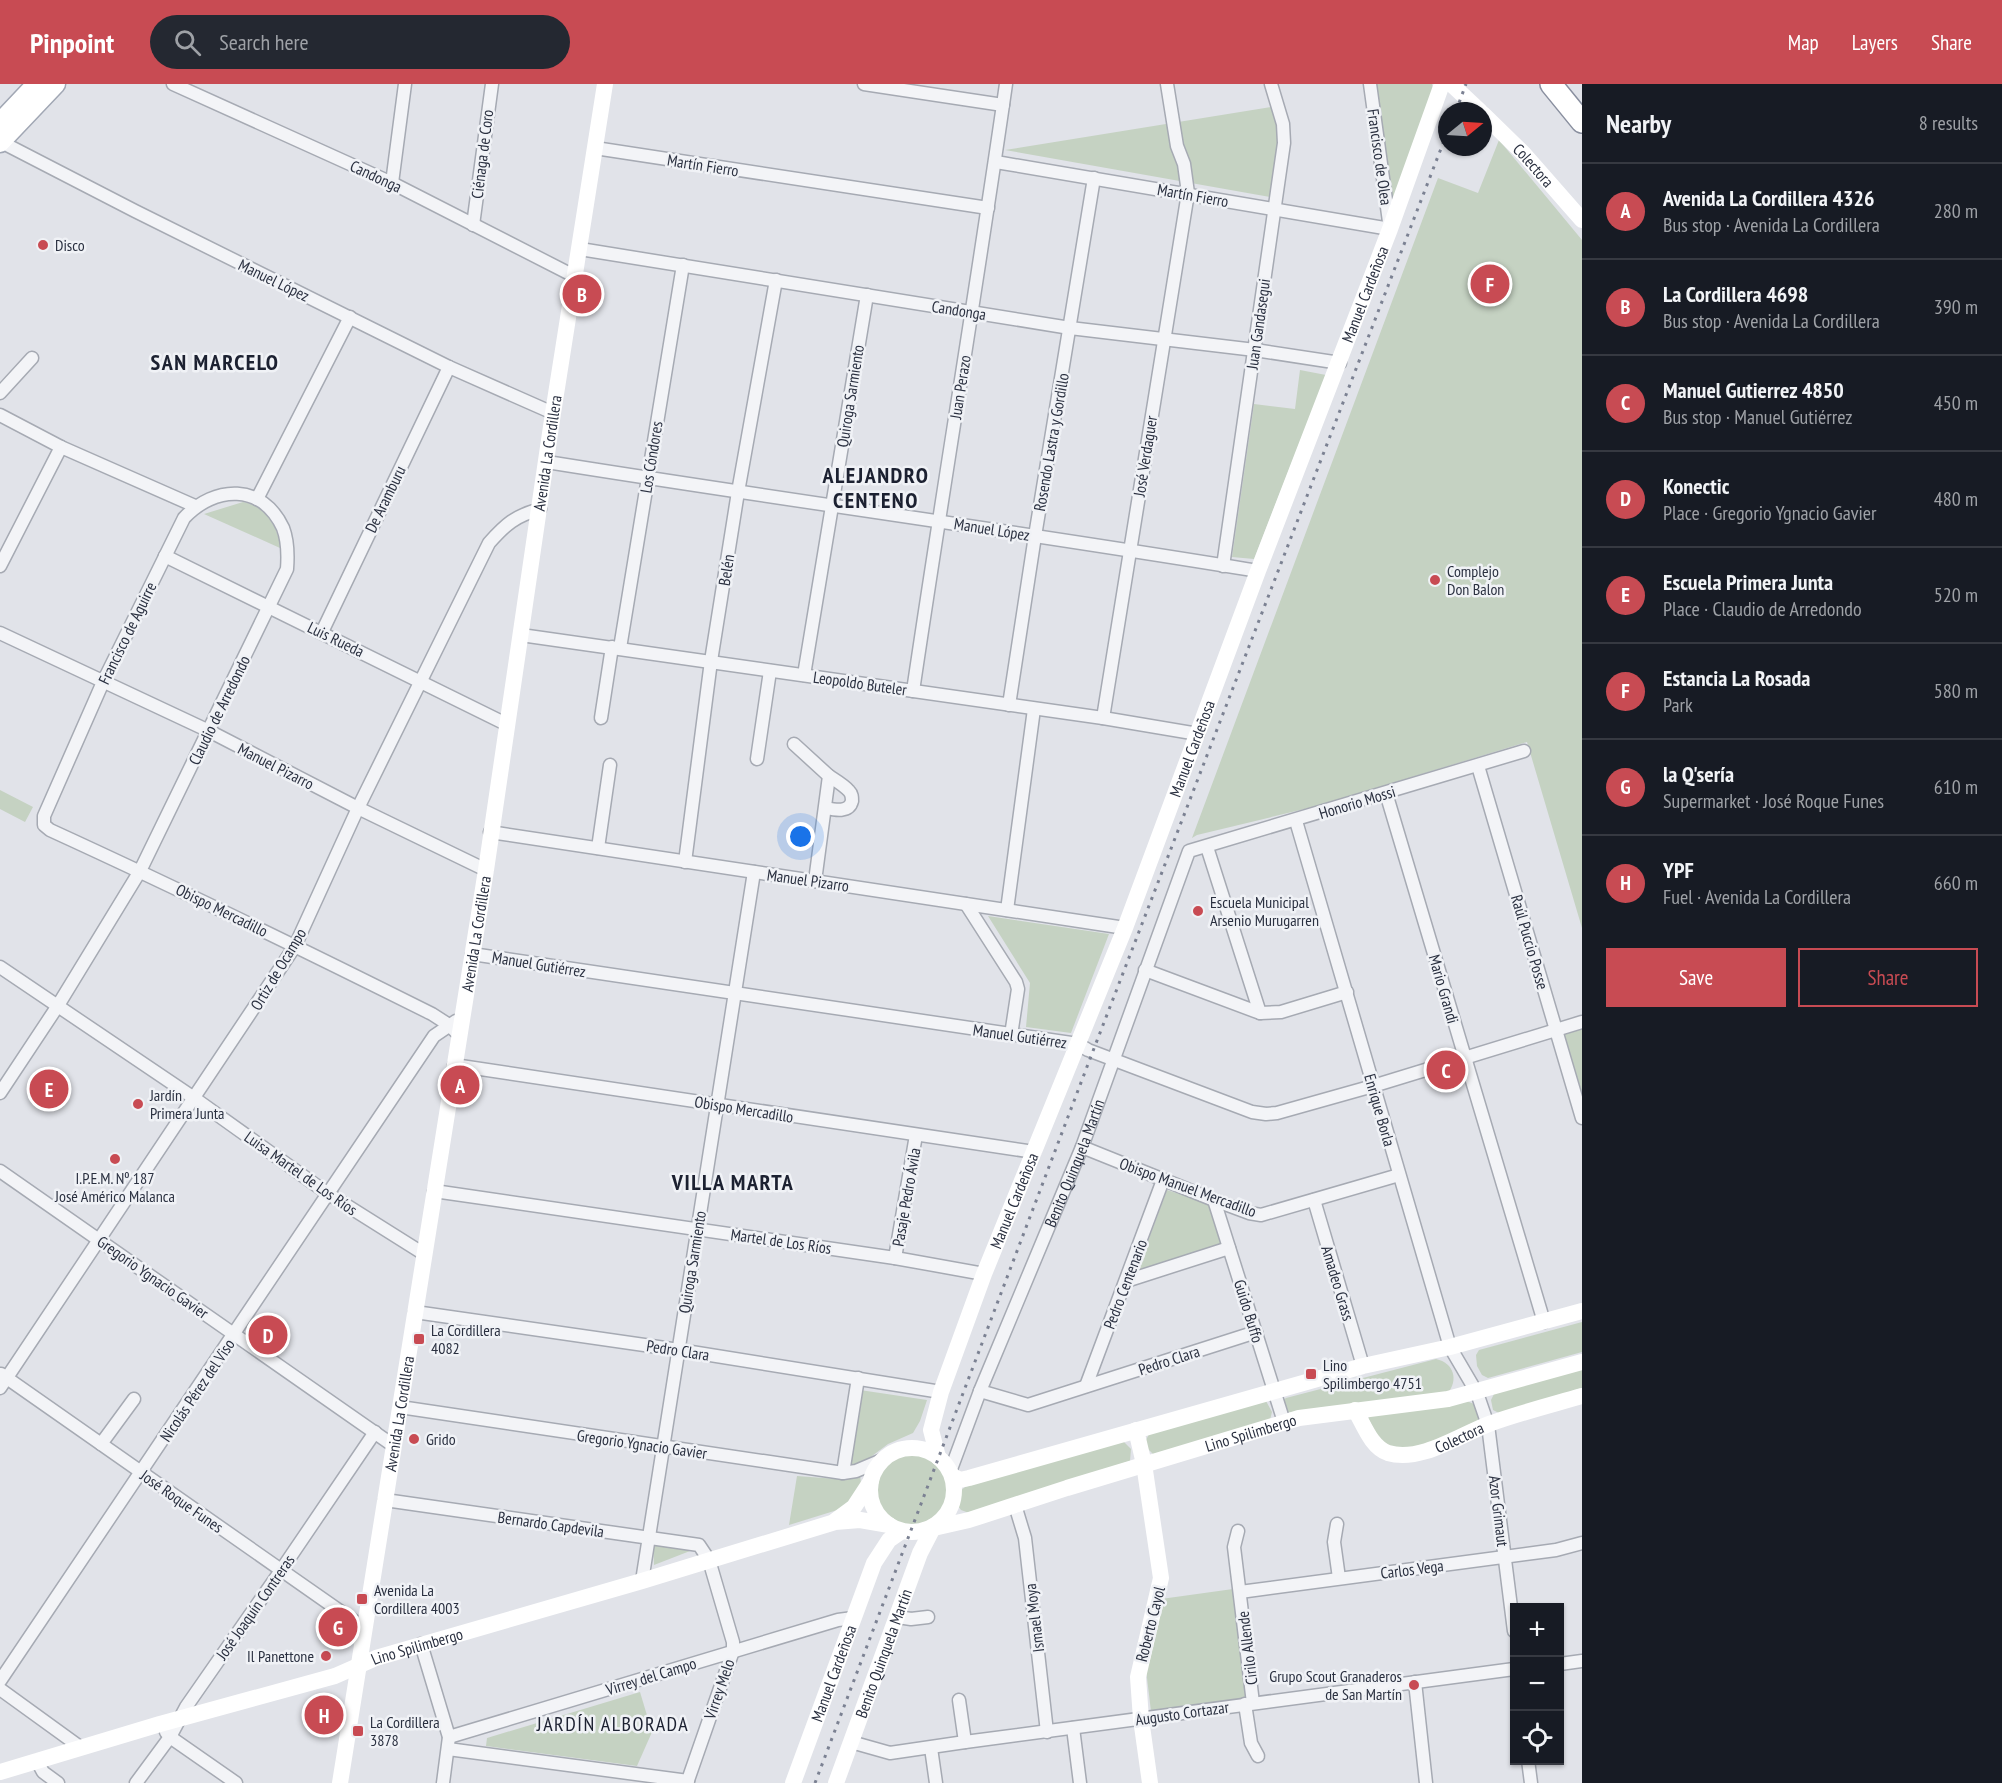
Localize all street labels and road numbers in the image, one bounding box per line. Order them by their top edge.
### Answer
street label: Francisco de Olea [1363,107,1397,207]
street label: Ciénaga de Coro [467,108,497,200]
street label: Colectora [1509,139,1558,191]
street label: Martín Fierro [666,149,740,181]
street label: Candonga [347,155,405,197]
street label: Martín Fierro [1156,179,1230,211]
street label: Manuel Cardeñosa [1337,243,1392,345]
street label: Manuel López [235,254,313,306]
street label: Juan Gandasegui [1242,277,1274,372]
street label: Candonga [930,296,988,324]
street label: Quiroga Sarmiento [832,343,868,449]
street label: Juan Perazo [945,354,975,421]
street label: Rosendo Lastra y Gordillo [1029,371,1073,513]
street label: Avenida La Cordillera [529,394,566,512]
street label: José Verdaguer [1129,414,1161,499]
street label: Los Cóndores [635,420,667,494]
street label: De Aramburu [360,462,410,536]
street label: Manuel López [953,513,1031,545]
street label: Belén [714,553,738,587]
street label: Francisco de Aguirre [94,579,160,687]
street label: Luis Rueda [305,617,367,661]
street label: Claudio de Arredondo [184,652,254,768]
street label: Leopoldo Buteler [812,667,909,700]
street label: Manuel Cardeñosa [1165,697,1219,800]
street label: Manuel Pizarro [235,738,318,794]
street label: Honorio Mossi [1316,781,1398,823]
street label: Manuel Pizarro [766,864,850,896]
street label: Avenida La Cordillera [457,874,495,993]
street label: Obispo Mercadillo [173,879,271,941]
street label: Raúl Puccio Posse [1507,892,1553,992]
street label: Ortiz de Ocampo [246,924,310,1014]
street label: Manuel Gutiérrez [491,947,588,981]
street label: Mario Grandi [1425,952,1463,1026]
street label: Manuel Gutiérrez [972,1020,1068,1053]
street label: Enrique Borla [1360,1071,1400,1149]
street label: Obispo Mercadillo [693,1091,795,1127]
street label: Benito Quinquela Martín [1040,1096,1108,1230]
street label: Luisa Martel de Los Ríos [241,1127,361,1219]
street label: Pasaje Pedro Ávila [887,1146,925,1248]
street label: Manuel Cardeñosa [985,1150,1042,1251]
street label: Obispo Manuel Mercadillo [1117,1153,1259,1221]
street label: Quiroga Sarmiento [674,1209,710,1315]
street label: Martel de Los Ríos [729,1224,833,1258]
street label: Gregorio Ygnacio Gavier [94,1231,213,1323]
street label: Pedro Centenario [1099,1236,1151,1332]
street label: Amadeo Grass [1317,1243,1359,1323]
street label: Guido Buffo [1230,1277,1268,1345]
street label: Nicolás Pérez del Viso [155,1335,239,1445]
street label: Pedro Clara [645,1335,711,1365]
street label: Pedro Clara [1136,1341,1202,1379]
street label: Avenida La Cordillera [380,1354,418,1473]
street label: Lino Spilimbergo [1203,1409,1299,1456]
street label: Colectora [1432,1417,1487,1457]
street label: Gregorio Ygnacio Gavier [576,1425,709,1463]
street label: José Roque Funes [136,1465,227,1537]
street label: Azor Grimaut [1485,1474,1513,1548]
street label: Bernardo Capdevila [497,1507,605,1541]
street label: José Joaquín Contreras [211,1551,299,1664]
street label: Carlos Vega [1379,1555,1445,1583]
street label: Ismael Moya [1020,1583,1048,1653]
street label: Roberto Cayol [1131,1584,1169,1664]
street label: Benito Quinquela Martín [851,1586,916,1721]
street label: Cirilo Allende [1233,1610,1261,1686]
street label: Manuel Cardeñosa [806,1622,860,1724]
street label: Lino Spilimbergo [368,1623,465,1669]
street label: Virrey del Campo [602,1653,699,1700]
street label: Virrey Melo [699,1656,739,1723]
street label: Augusto Cortazar [1134,1696,1231,1729]

